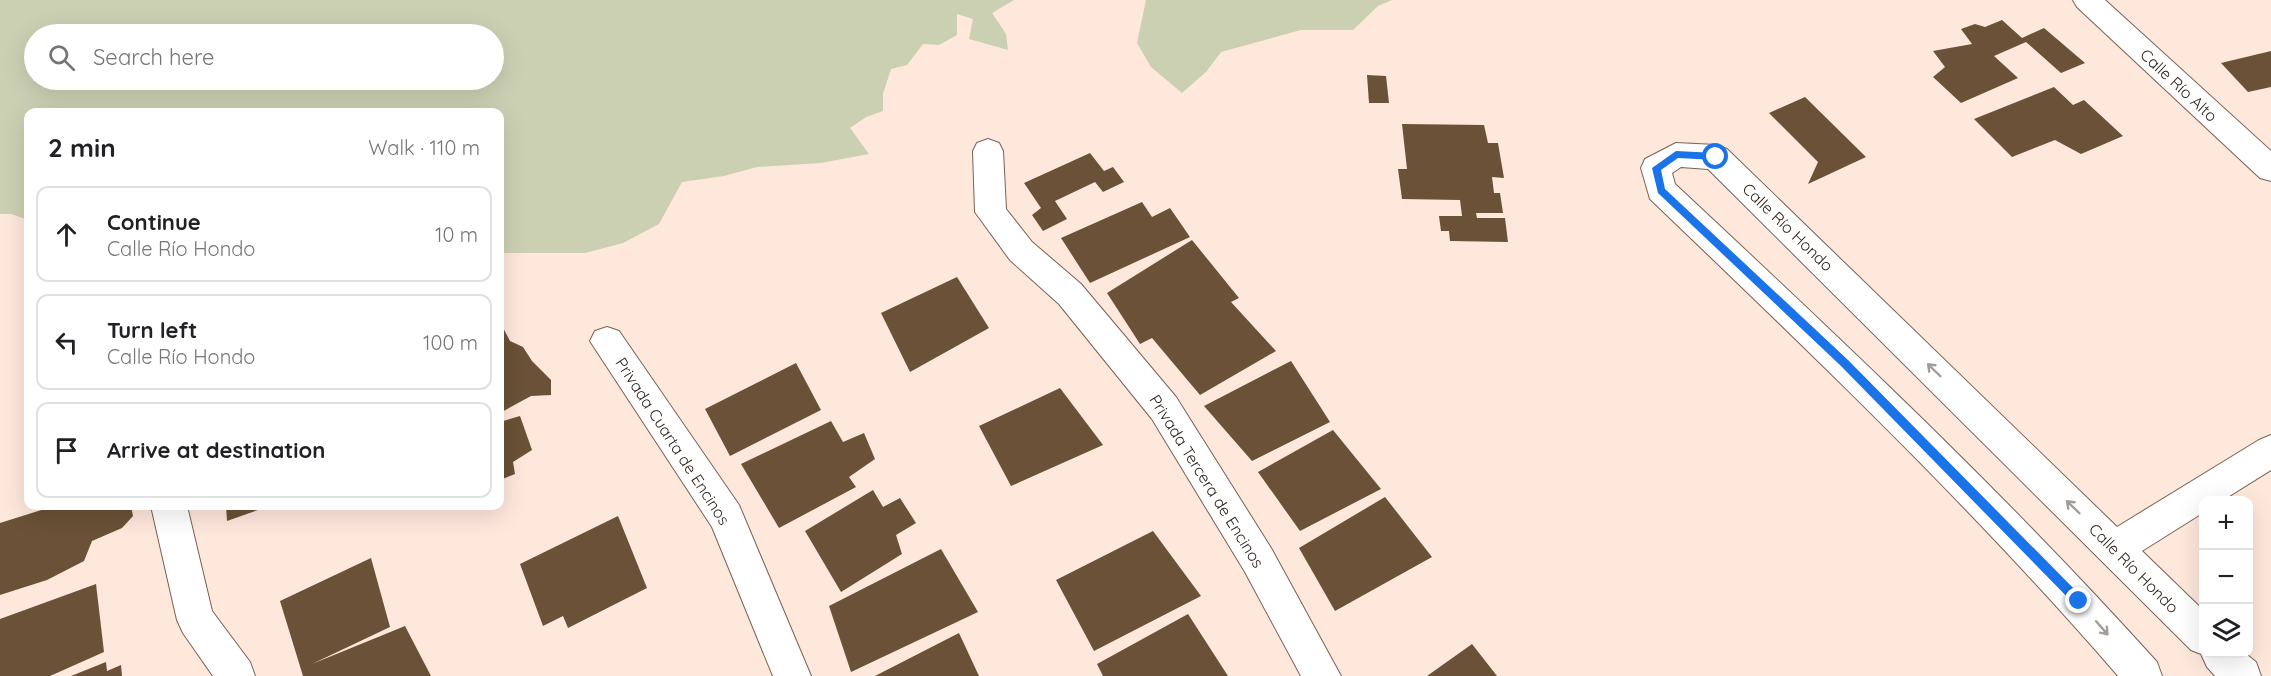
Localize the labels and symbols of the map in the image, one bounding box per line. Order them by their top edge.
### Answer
street label: Calle Río Alto [2136,44,2222,126]
route start [1702,143,1728,169]
street label: Calle Río Hondo [1738,179,1838,275]
street label: Privada Cuarta de Encinos [611,354,735,528]
one-way arrow [1926,363,1941,377]
street label: Privada Tercera de Encinos [1145,391,1269,571]
one-way arrow [2065,499,2080,514]
street label: Calle Río Hondo [2085,519,2183,617]
route end [2065,587,2091,613]
one-way arrow [2095,620,2108,636]

